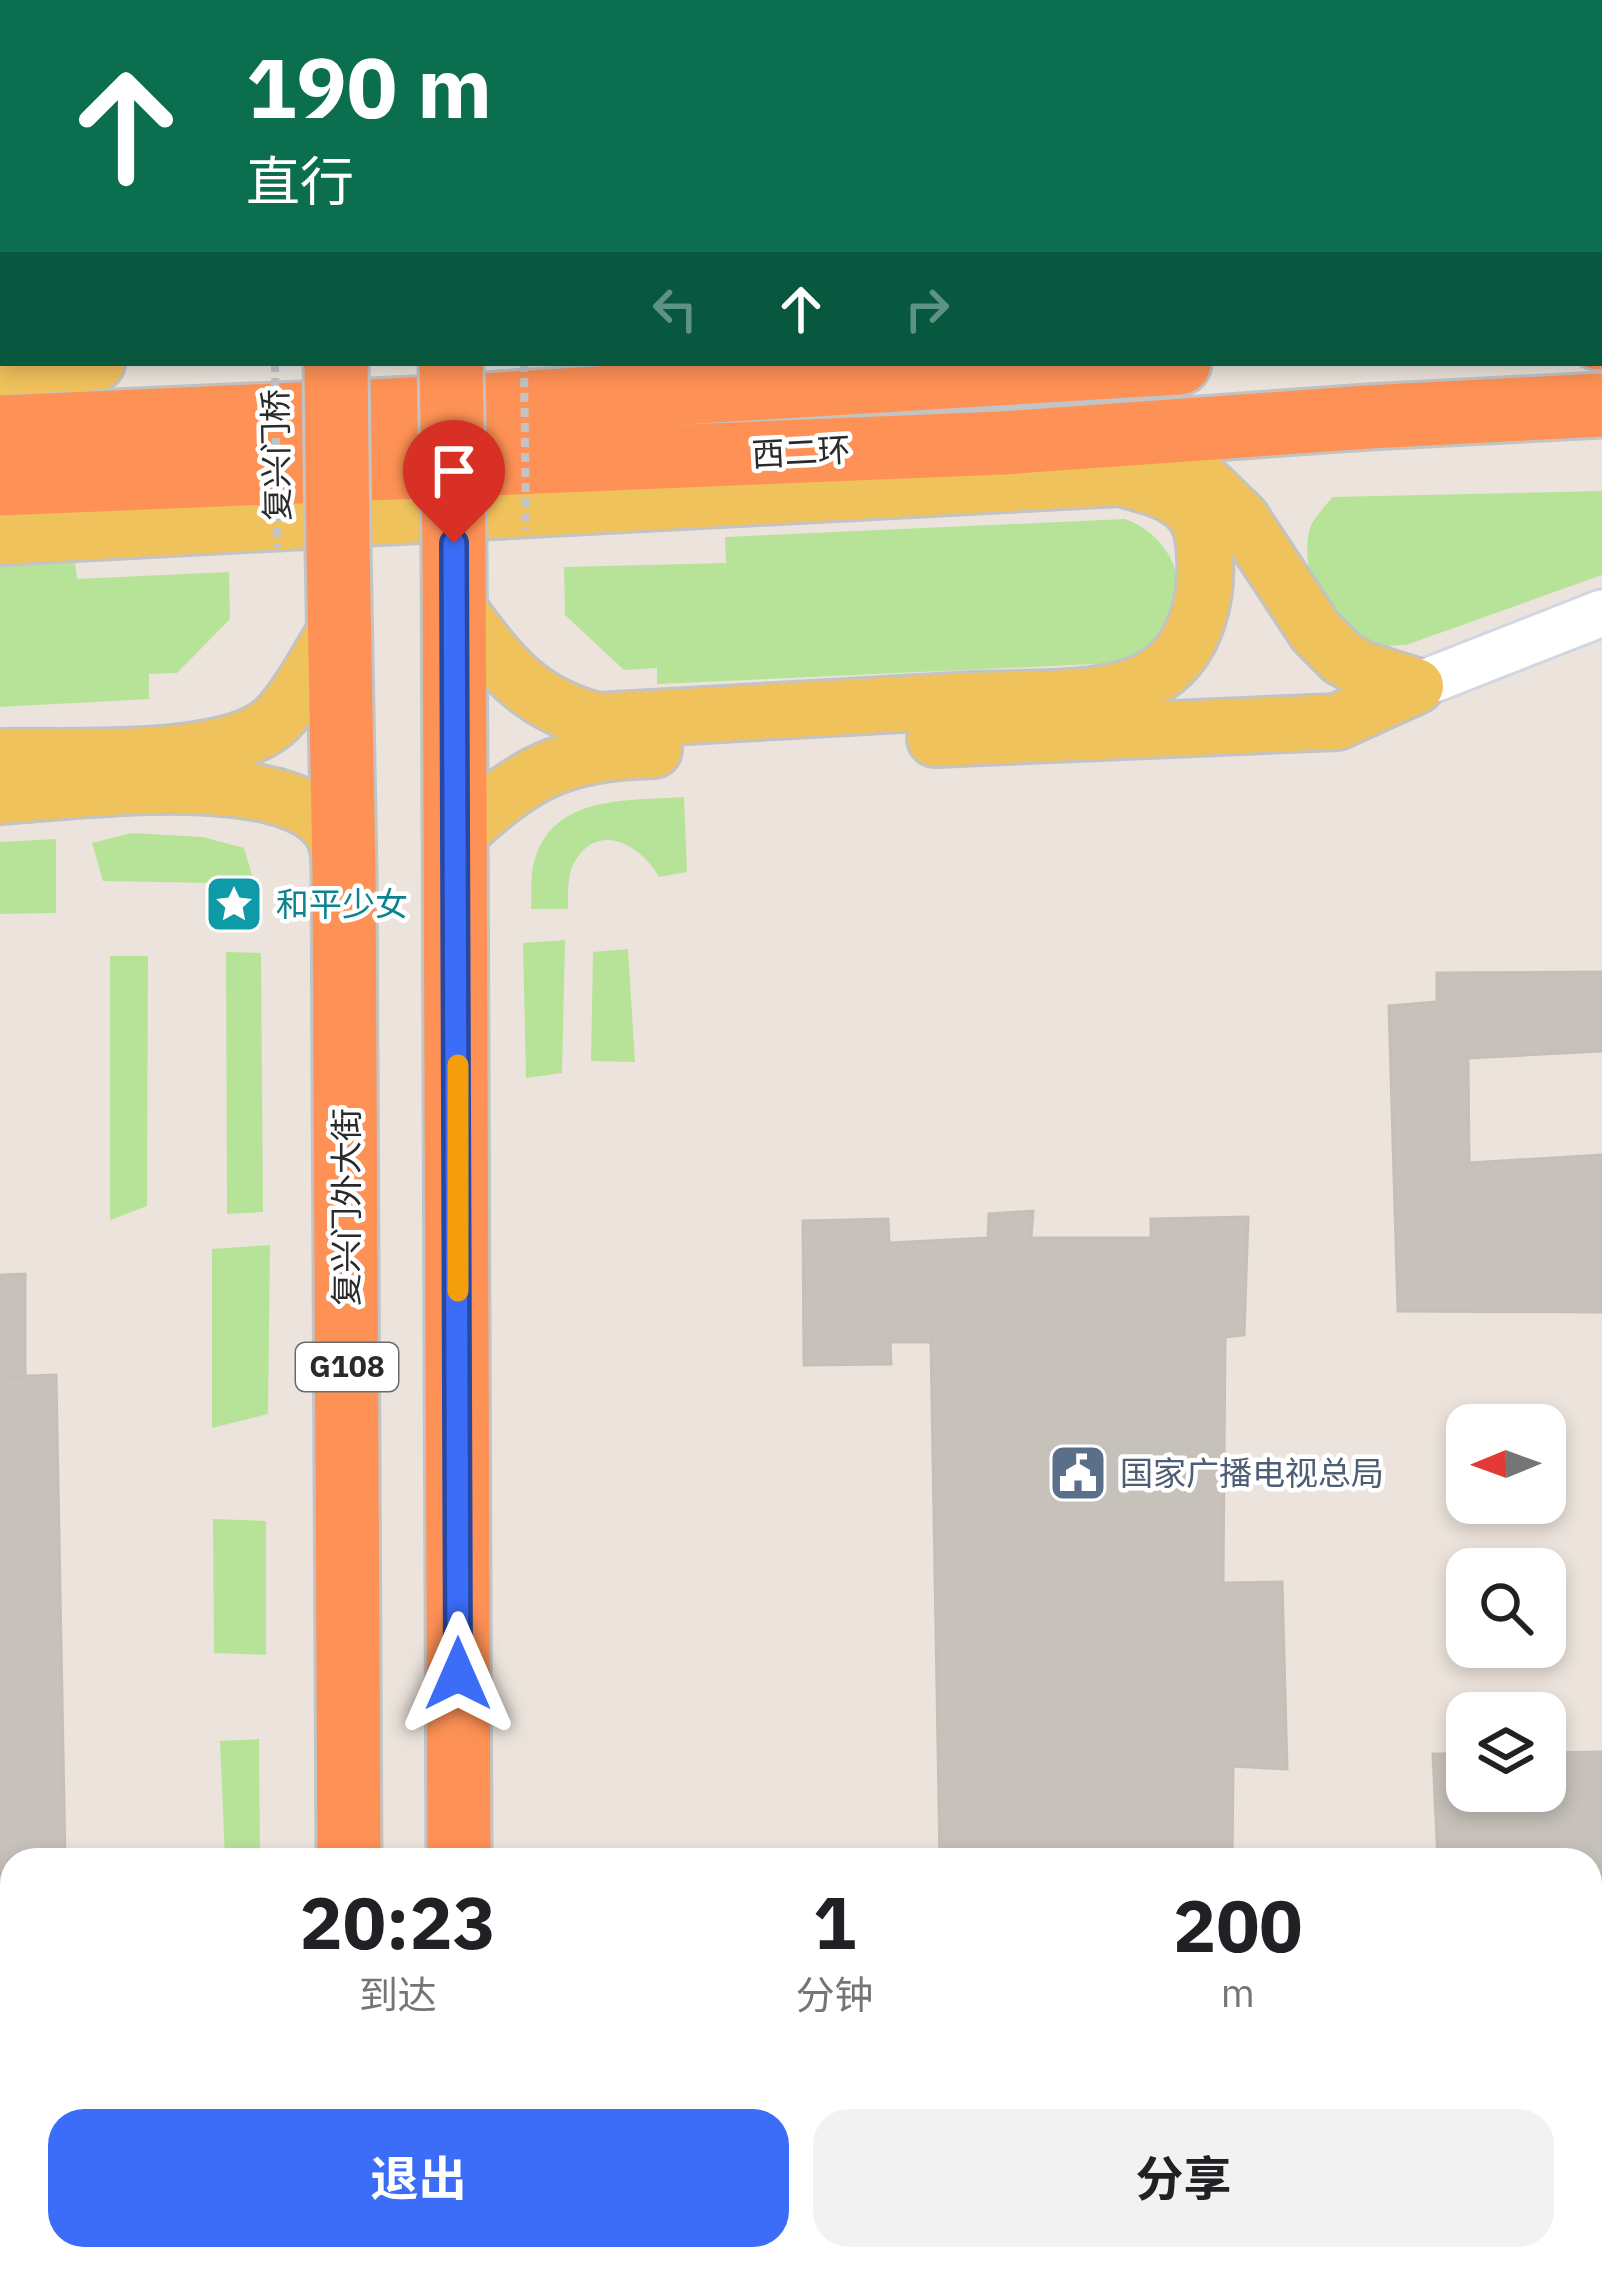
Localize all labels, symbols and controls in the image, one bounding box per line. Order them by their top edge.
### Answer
text: 190 m [246,32,492,141]
icon: ahead [48,48,204,204]
text: 直行 [246,146,354,216]
icon: left [642,276,708,342]
icon: ahead [768,276,834,342]
icon: right [894,276,960,342]
street label: 复兴门桥 [253,389,298,521]
pin [403,420,505,543]
street label: 西二环 [750,427,852,476]
icon: arrive [421,438,487,504]
place icon: 和平少女 [203,873,265,935]
place label: 和平少女 [276,882,408,925]
street label: 复兴门外大街 [324,1108,367,1306]
road number: G108 [296,1343,398,1391]
north arrow [1446,1404,1566,1524]
map controls [1446,1404,1566,1812]
public building icon: 国家广播电视总局 [1047,1442,1109,1504]
place label: 国家广播电视总局 [1120,1451,1384,1494]
button: search [1446,1548,1566,1668]
position arrow [395,1611,521,1737]
button: layers [1446,1692,1566,1812]
text: 20:23 [299,1875,496,1969]
text: 1 [813,1875,856,1969]
text: 200 [1173,1878,1303,1972]
text: m [1221,1967,1255,2018]
text: 到达 [359,1969,437,2020]
text: 分钟 [795,1969,873,2020]
button: 退出 [48,2109,789,2247]
button: 分享 [813,2109,1554,2247]

